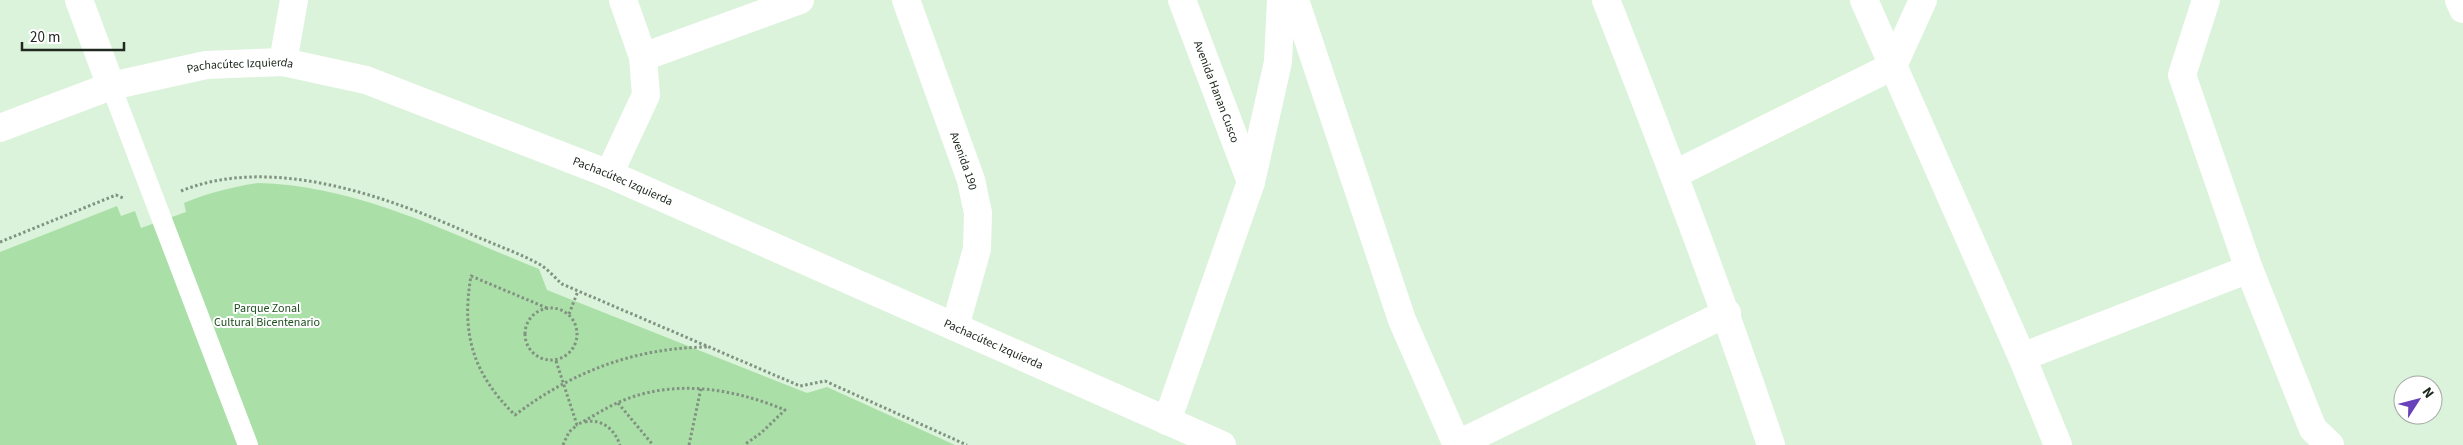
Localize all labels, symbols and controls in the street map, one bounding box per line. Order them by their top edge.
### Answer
scale bar [22,20,125,52]
text: 20 m [30,27,60,48]
street label: Avenida Hanan Cusco [1190,38,1244,145]
street label: Pachacútec Izquierda [185,53,295,78]
street label: Avenida 190 [946,129,981,191]
street label: Pachacútec Izquierda [570,152,676,210]
park label: Parque Zonal Cultural Bicentenario [214,300,320,331]
street label: Pachacútec Izquierda [941,315,1046,373]
north arrow [2393,375,2443,425]
text: N [2417,383,2439,403]

